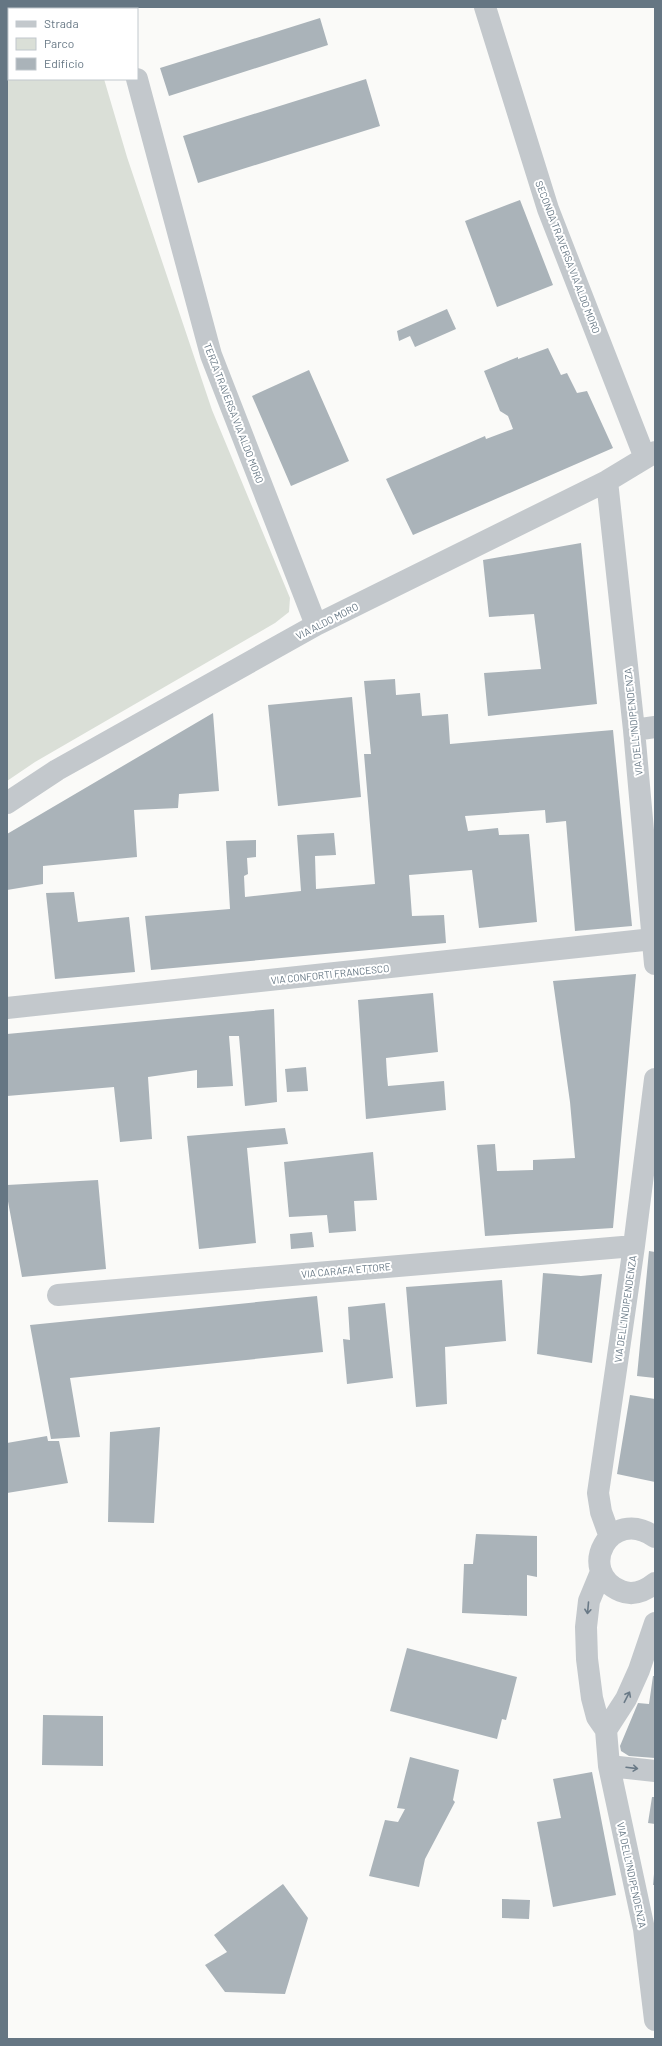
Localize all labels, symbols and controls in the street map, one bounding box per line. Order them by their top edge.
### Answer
legend [8,8,138,80]
text: Strada [44,16,79,30]
text: Parco [44,36,74,50]
text: Edificio [44,56,84,70]
street label: SECONDA TRAVERSA VIA ALDO MORO [533,179,603,335]
street label: TERZA TRAVERSA VIA ALDO MORO [202,341,266,485]
street label: VIA ALDO MORO [294,600,360,642]
street label: VIA DELL'INDIPENDENZA [621,668,645,776]
street label: VIA CONFORTI FRANCESCO [270,962,390,986]
street label: VIA DELL'INDIPENDENZA [612,1255,638,1363]
street label: VIA CARAFA ETTORE [301,1260,391,1280]
one-way arrow [584,1601,592,1614]
one-way arrow [623,1691,631,1703]
one-way arrow [625,1765,638,1772]
street label: VIA DELL'INDIPENDENZA [615,1821,649,1929]

